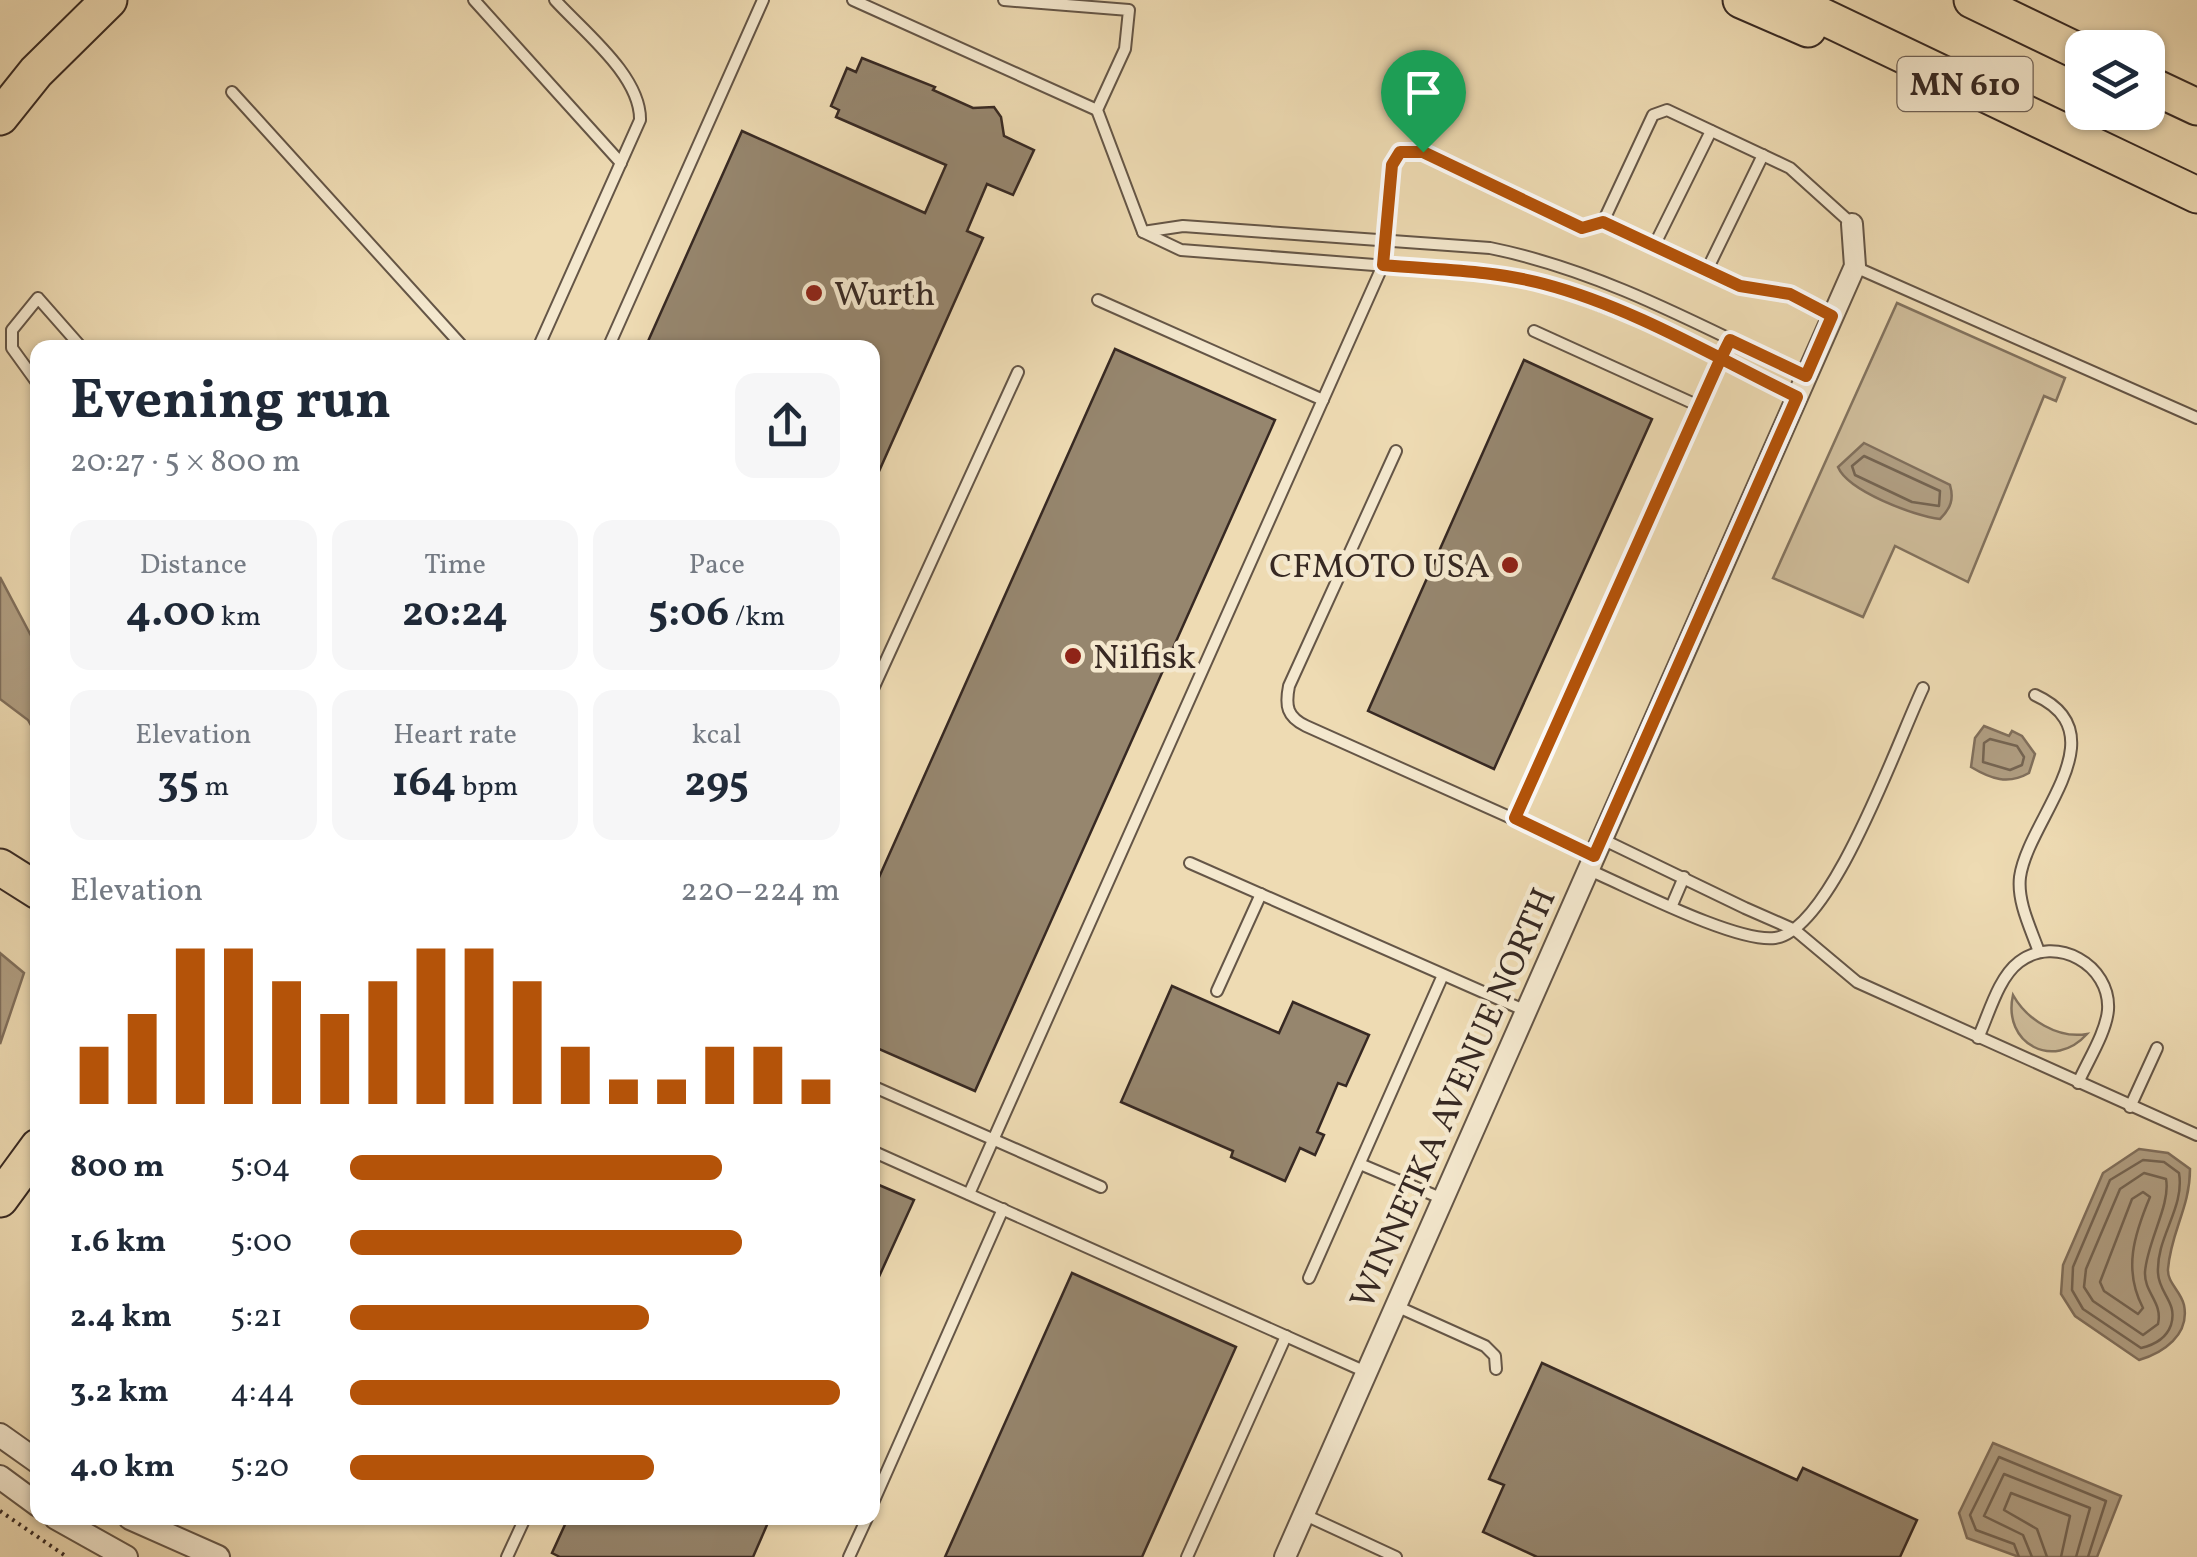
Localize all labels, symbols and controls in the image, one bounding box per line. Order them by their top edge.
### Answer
map controls [2065,30,2165,130]
button: layers [2065,30,2165,130]
pin [1381,50,1466,153]
road number: MN 610 [1898,57,2032,111]
icon: arrive [1396,65,1451,120]
place label: Wurth [834,272,935,320]
marker: Wurth [803,282,825,304]
text: Evening run [70,365,391,441]
button: share [735,373,840,478]
text: 20:27 · 5 × 800 m [70,441,301,485]
place label: CFMOTO USA [1269,544,1490,592]
text: Distance [140,546,247,585]
text: Time [424,546,486,585]
text: Pace [689,546,745,585]
marker: CFMOTO USA [1499,554,1521,576]
text: 4.00 [126,585,215,644]
text: 20:24 [402,585,508,644]
text: 5:06 [648,585,729,644]
text: km [215,598,261,637]
text: /km [729,598,785,637]
place label: Nilfisk [1093,635,1196,683]
marker: Nilfisk [1062,645,1084,667]
text: Elevation [135,716,252,755]
text: Heart rate [393,716,517,755]
text: kcal [692,716,742,755]
text: 35 [157,755,199,814]
text: 164 [392,755,457,814]
text: 295 [684,755,749,814]
text: m [199,768,229,807]
text: bpm [457,768,518,807]
text: Elevation [70,870,203,914]
text: 220–224 m [680,870,840,914]
street label: WINNETKA AVENUE NORTH [1340,881,1569,1317]
text: 800 m [70,1146,165,1190]
text: 5:04 [230,1146,290,1190]
text: 1.6 km [70,1221,166,1265]
text: 5:00 [230,1221,292,1265]
text: 2.4 km [70,1296,172,1340]
text: 5:21 [230,1296,283,1340]
text: 3.2 km [70,1371,169,1415]
text: 4:44 [230,1371,295,1415]
text: 4.0 km [70,1446,175,1490]
text: 5:20 [230,1446,289,1490]

